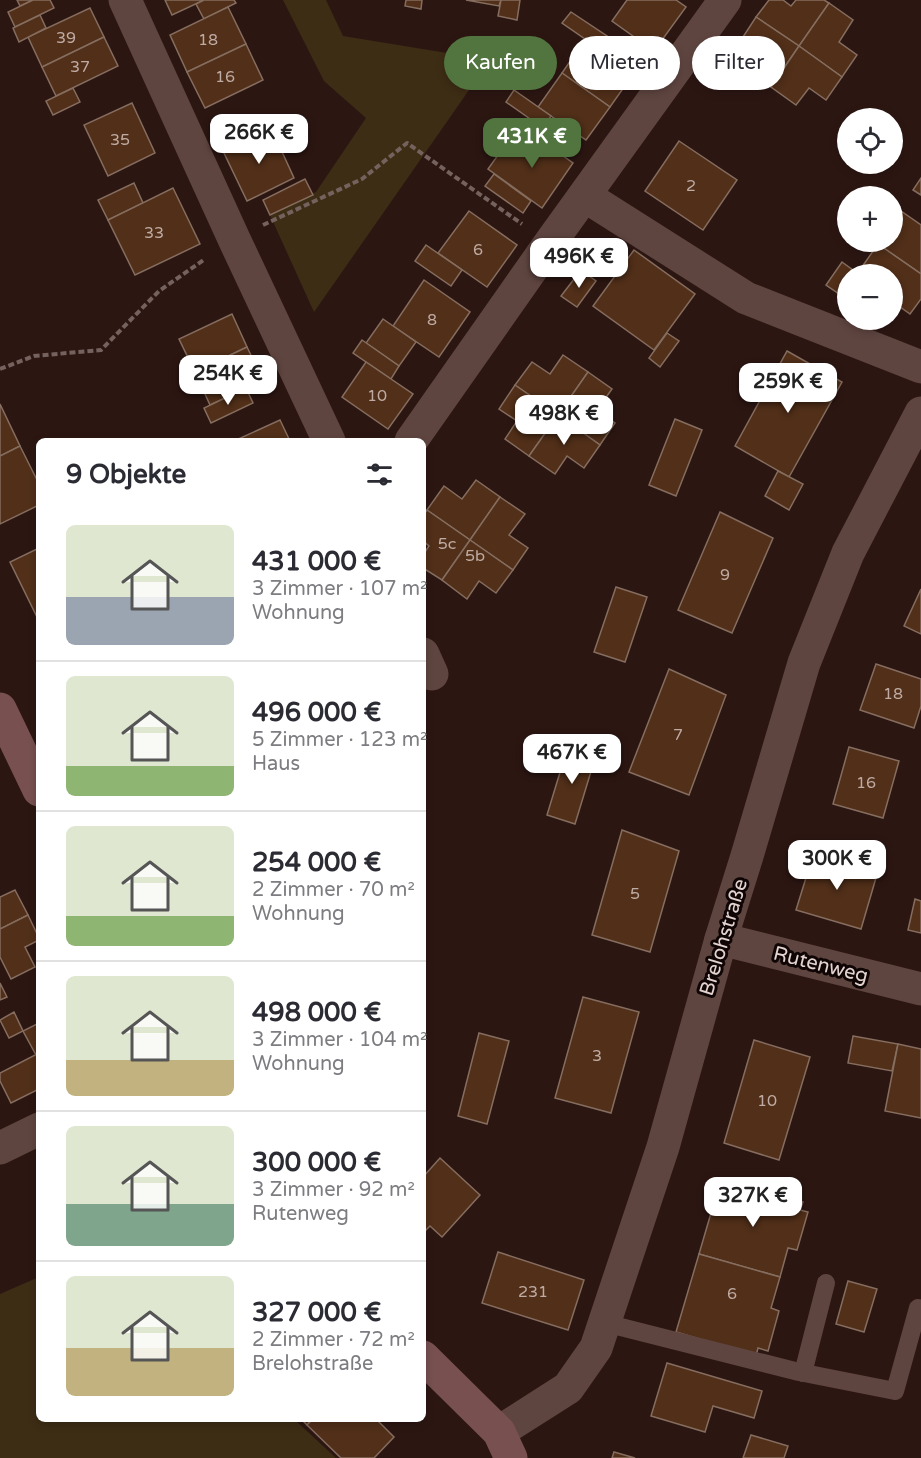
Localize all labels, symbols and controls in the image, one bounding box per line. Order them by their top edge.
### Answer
house number: 39 [56,28,76,48]
house number: 18 [198,30,218,50]
chip: Kaufen [444,36,557,90]
chip: Mieten [569,36,680,90]
chip: Filter [692,36,785,90]
house number: 37 [70,57,90,77]
house number: 16 [215,67,235,87]
map controls [837,108,903,330]
button: locate [837,108,903,174]
pin: 266K € [210,114,308,165]
pin: 431K € [483,118,581,169]
text: 266K € [224,121,294,145]
text: 431K € [497,125,567,149]
house number: 35 [110,130,130,150]
house number: 2 [686,176,696,196]
button: + [837,186,903,252]
house number: 33 [144,223,164,243]
pin: 496K € [530,238,628,289]
house number: 6 [473,240,483,260]
text: 496K € [544,245,614,269]
button: − [837,264,903,330]
house number: 8 [427,310,437,330]
pin: 254K € [179,355,277,406]
text: 254K € [193,362,263,386]
pin: 259K € [739,363,837,414]
text: 259K € [753,370,823,394]
house number: 10 [367,386,387,406]
pin: 498K € [515,395,613,446]
text: 498K € [529,402,599,426]
icon: filters [363,458,396,491]
text: 9 Objekte [66,459,186,490]
house number: 5c [438,534,456,554]
text: 431 000 € [252,546,381,577]
house number: 5b [465,546,485,566]
icon: home [114,549,186,621]
house number: 9 [720,565,730,585]
text: 3 Zimmer · 107 m² [252,577,427,601]
text: Wohnung [252,601,345,625]
house number: 18 [883,684,903,704]
text: 496 000 € [252,697,381,728]
icon: home [114,700,186,772]
house number: 7 [673,725,683,745]
text: 5 Zimmer · 123 m² [252,728,427,752]
pin: 467K € [523,734,621,785]
text: 467K € [537,741,607,765]
text: Haus [252,752,300,776]
house number: 16 [856,773,876,793]
pin: 300K € [788,840,886,891]
text: 254 000 € [252,847,381,878]
text: 300K € [802,847,872,871]
icon: home [114,850,186,922]
street label: Brelohstraße [695,876,753,999]
text: 2 Zimmer · 70 m² [252,878,415,902]
house number: 5 [630,884,640,904]
text: Wohnung [252,902,345,926]
street label: Rutenweg [771,942,871,988]
text: 498 000 € [252,997,381,1028]
icon: home [114,1000,186,1072]
text: 3 Zimmer · 104 m² [252,1028,427,1052]
house number: 3 [592,1046,602,1066]
text: Wohnung [252,1052,345,1076]
house number: 10 [757,1091,777,1111]
text: 300 000 € [252,1147,381,1178]
icon: home [114,1150,186,1222]
pin: 327K € [704,1177,802,1228]
text: 3 Zimmer · 92 m² [252,1178,415,1202]
text: 327K € [718,1184,788,1208]
text: Rutenweg [252,1202,349,1226]
house number: 231 [518,1282,548,1302]
house number: 6 [727,1284,737,1304]
text: 327 000 € [252,1297,381,1328]
icon: home [114,1300,186,1372]
text: 2 Zimmer · 72 m² [252,1328,415,1352]
text: Brelohstraße [252,1352,373,1376]

